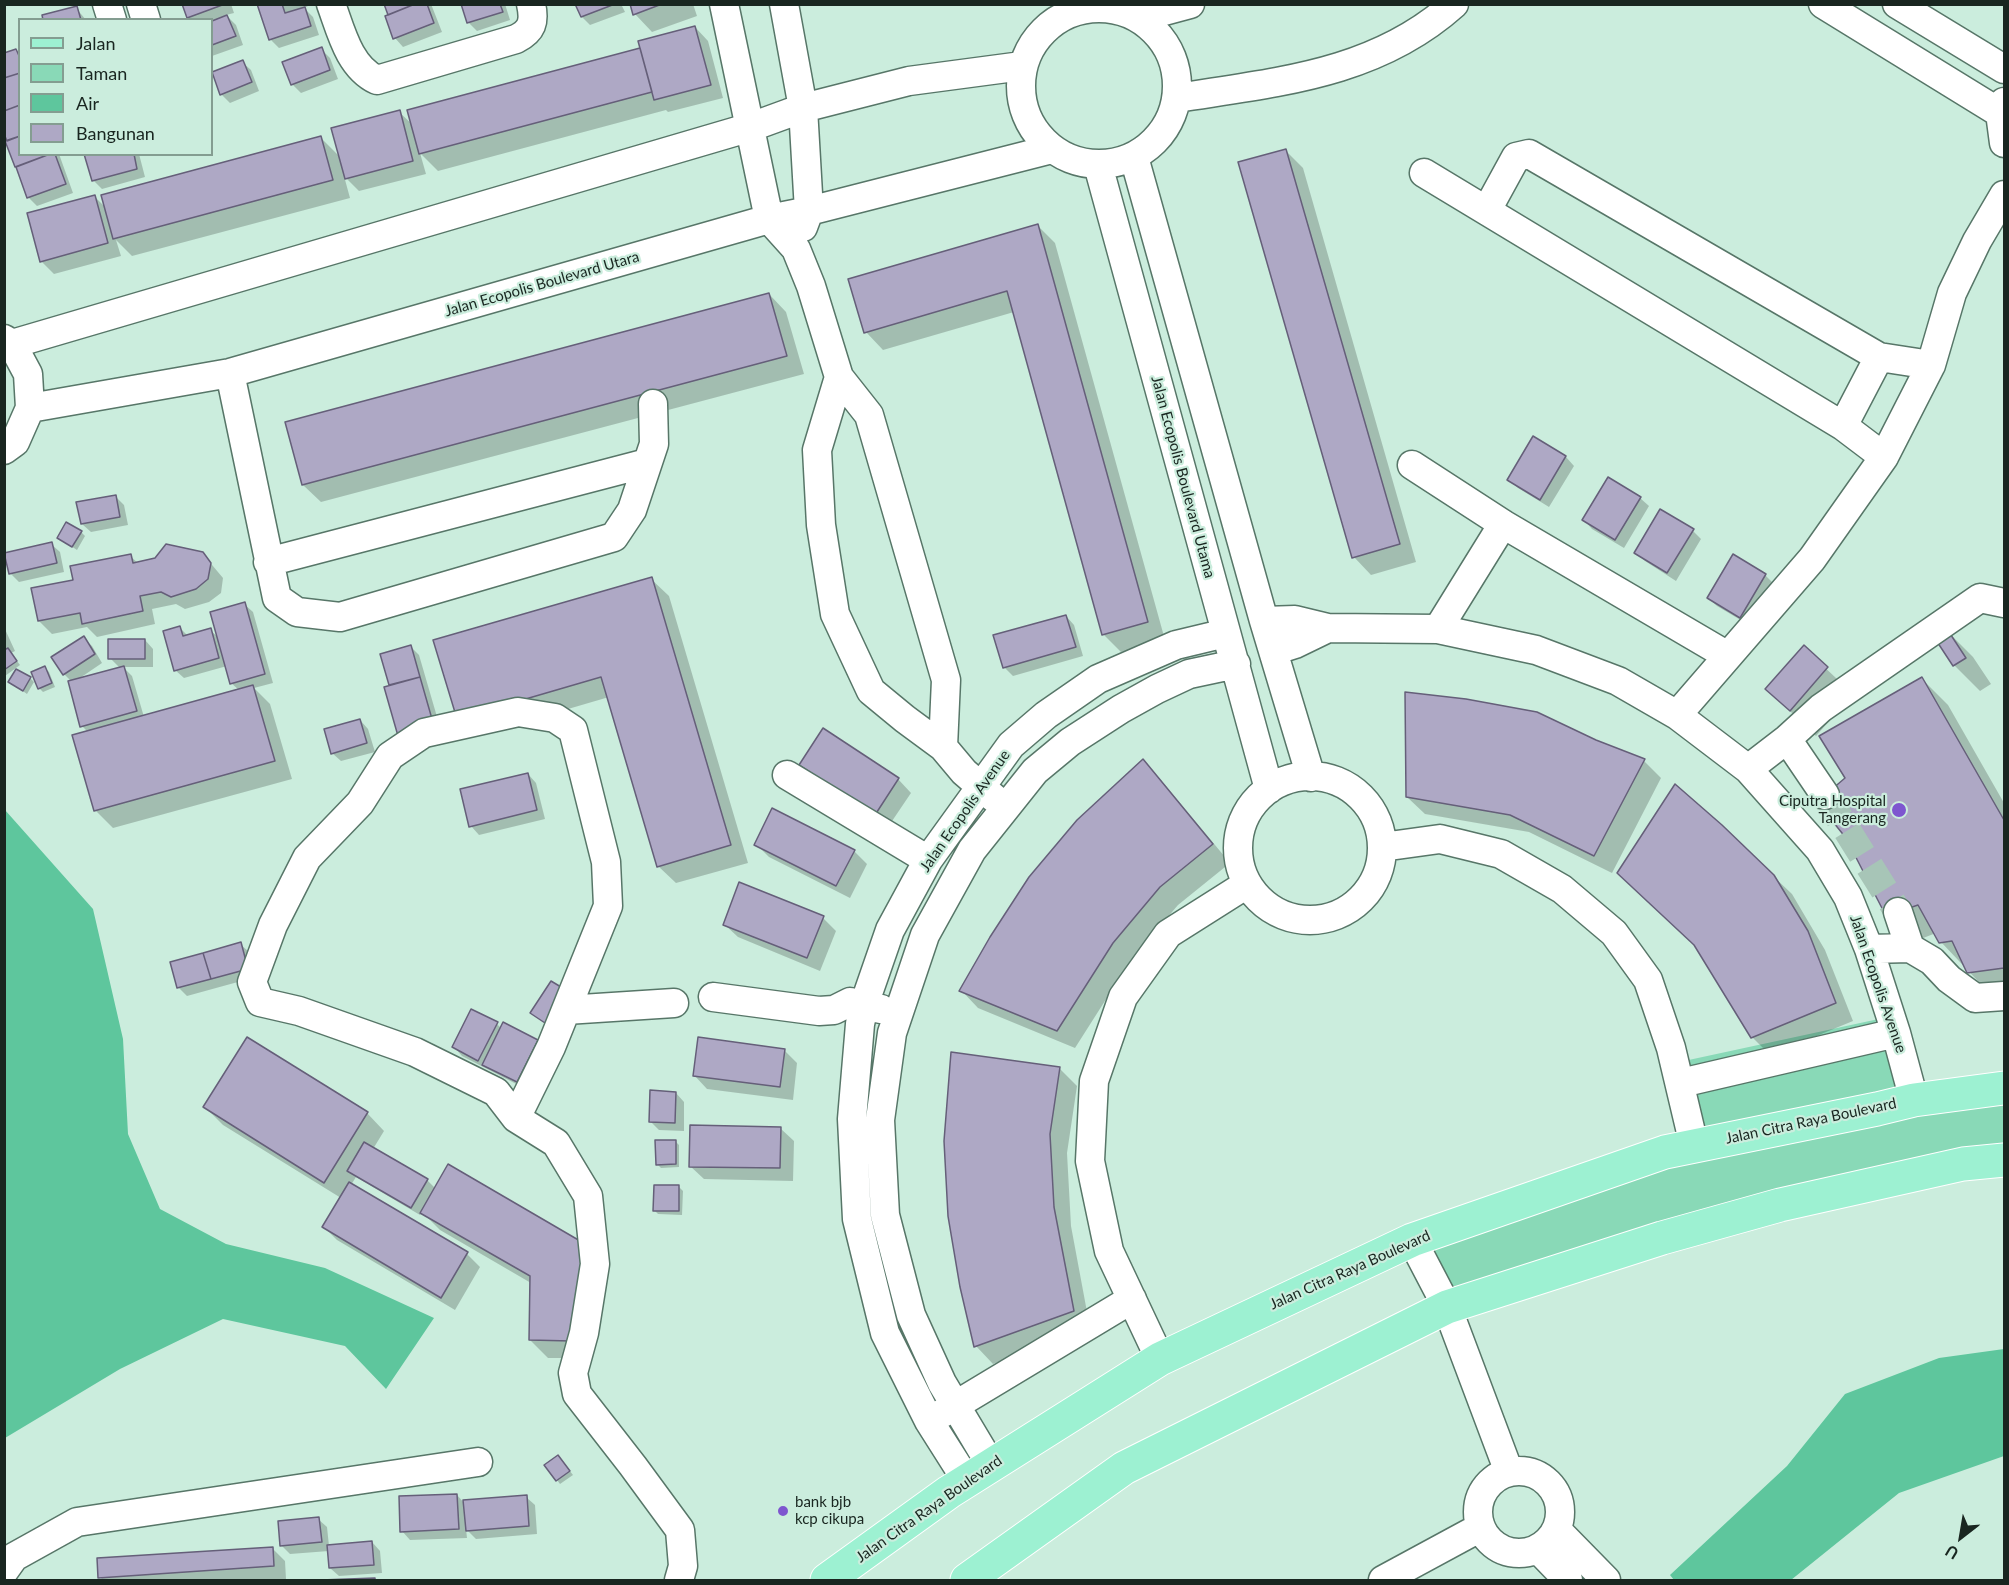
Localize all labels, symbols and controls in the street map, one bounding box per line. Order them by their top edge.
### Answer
legend [18,18,213,156]
text: Jalan [76,32,115,54]
text: Taman [76,62,127,84]
text: Air [76,92,99,114]
text: Bangunan [76,122,155,144]
street label: Jalan Ecopolis Boulevard Utara [443,248,641,320]
street label: Jalan Ecopolis Boulevard Utama [1147,374,1219,580]
street label: Jalan Ecopolis Avenue [916,747,1014,875]
place label: Ciputra Hospital Tangerang [1779,792,1886,827]
marker: Ciputra Hospital Tangerang [1890,801,1908,819]
street label: Jalan Ecopolis Avenue [1846,913,1910,1055]
street label: Jalan Citra Raya Boulevard [1724,1094,1898,1148]
street label: Jalan Citra Raya Boulevard [1267,1226,1433,1314]
street label: Jalan Citra Raya Boulevard [853,1452,1005,1566]
place label: bank bjb kcp cikupa [795,1493,864,1528]
marker: bank bjb kcp cikupa [776,1504,790,1518]
north arrow [1931,1507,1991,1567]
text: U [1941,1542,1961,1564]

